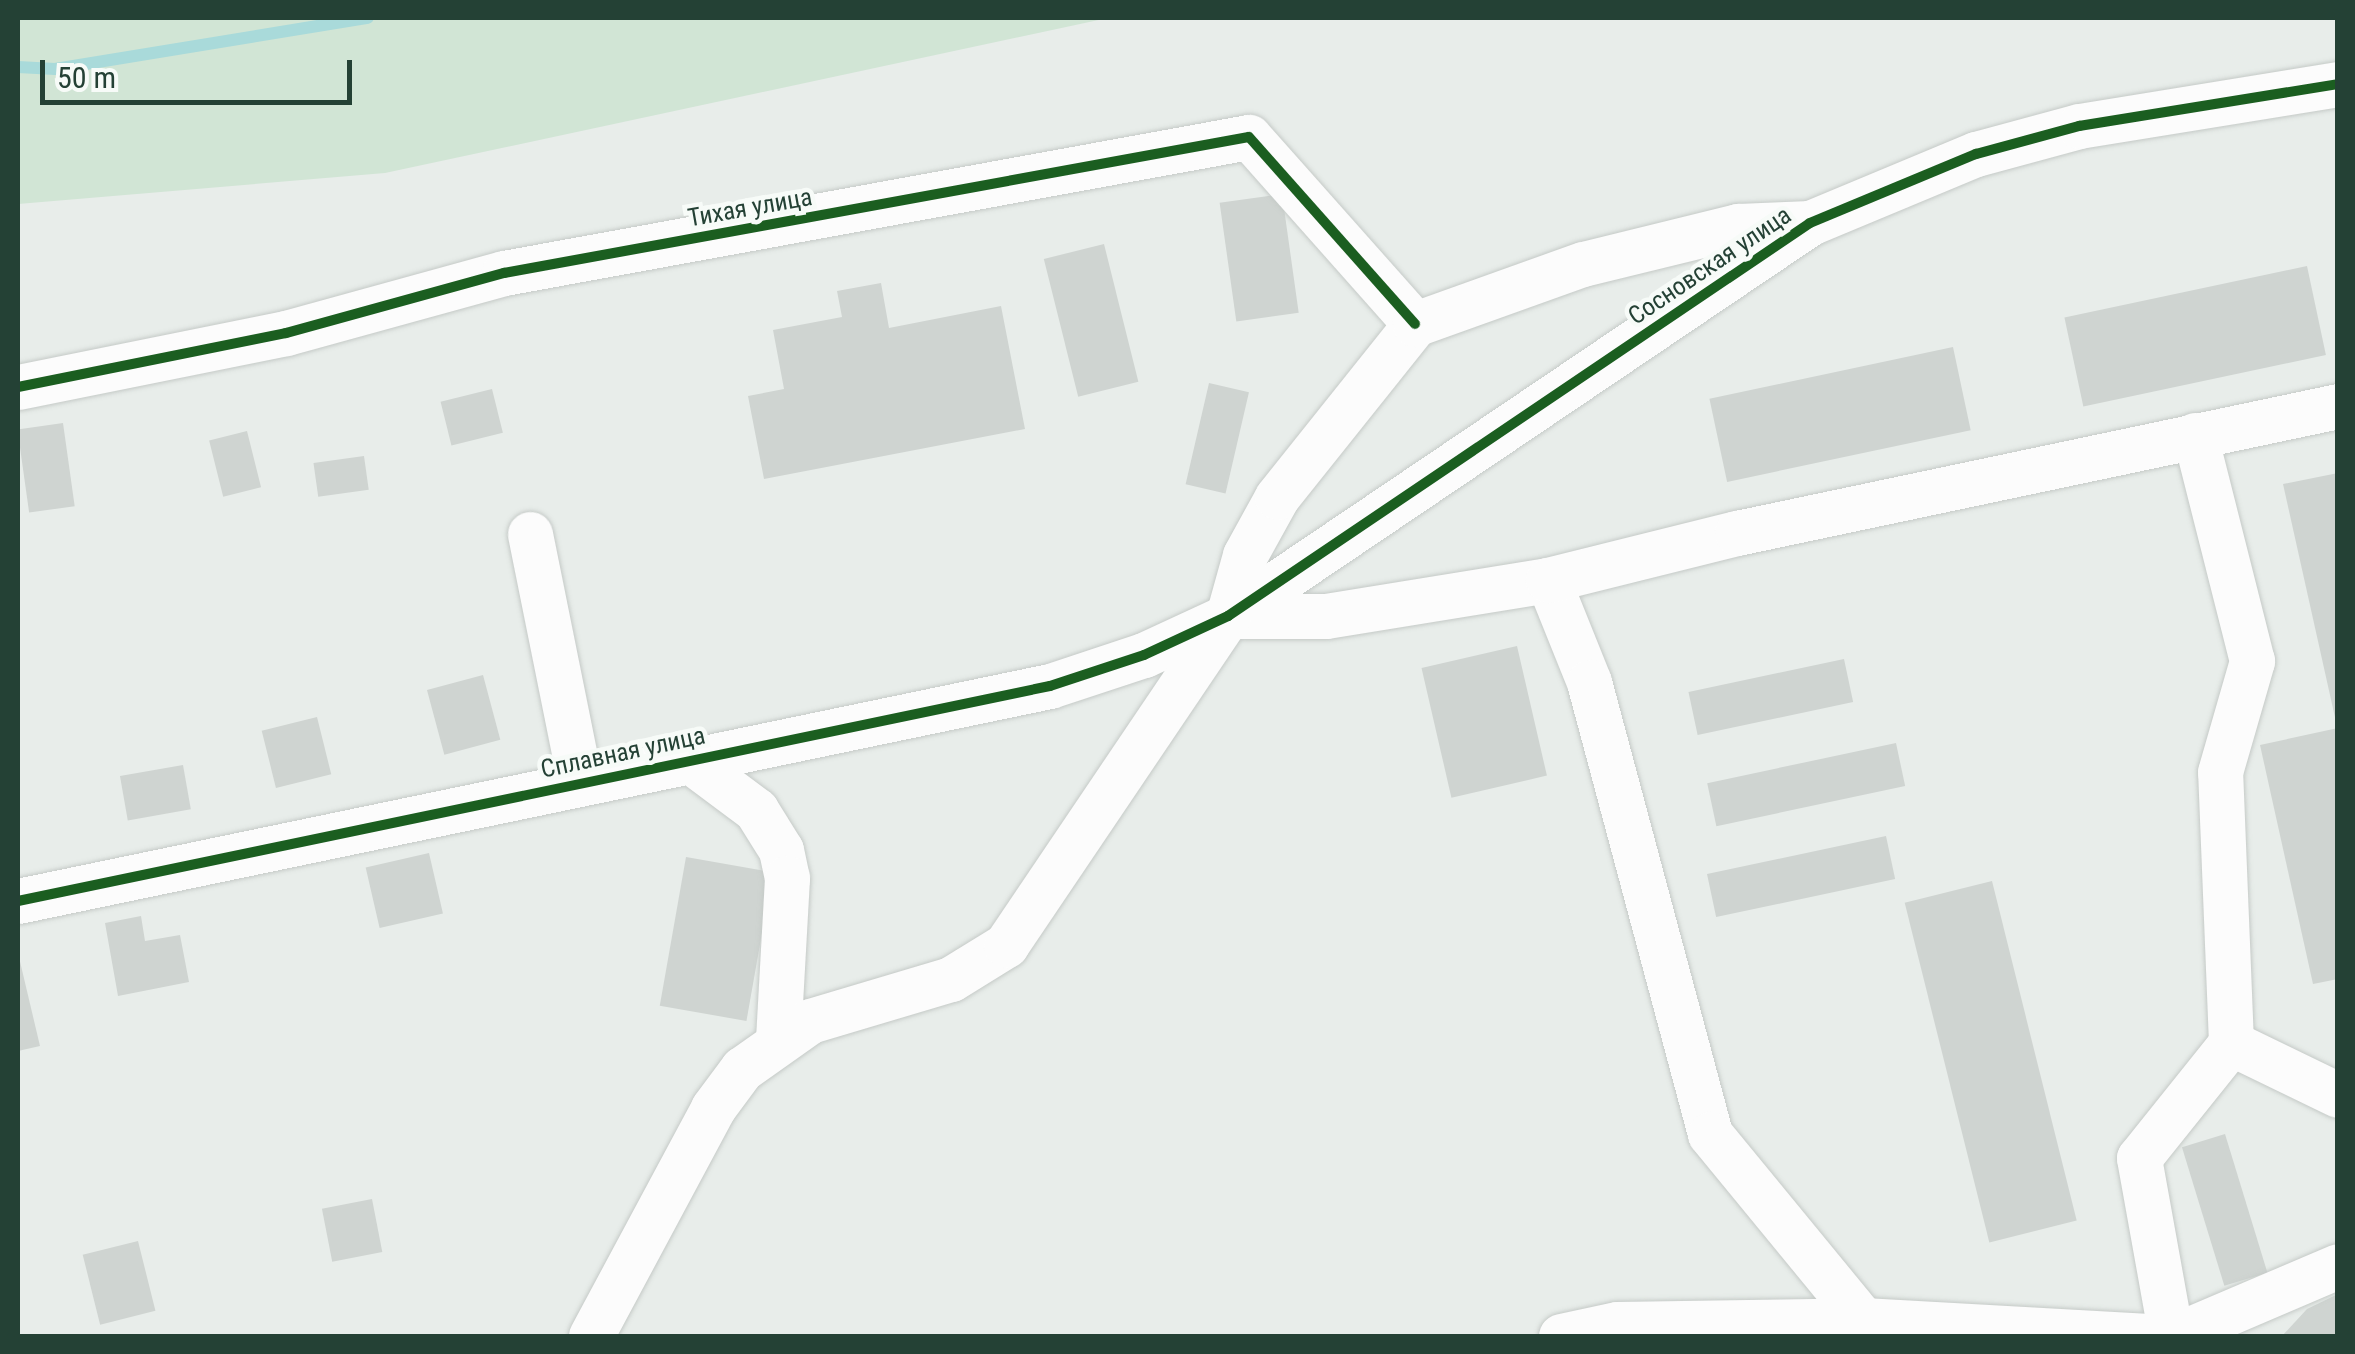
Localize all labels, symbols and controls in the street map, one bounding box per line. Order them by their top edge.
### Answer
scale bar [45,40,358,102]
text: 50 m [57,60,116,95]
street label: Тихая улица [686,182,814,234]
street label: Сосновская улица [1623,200,1797,332]
street label: Сплавная улица [538,721,708,785]

